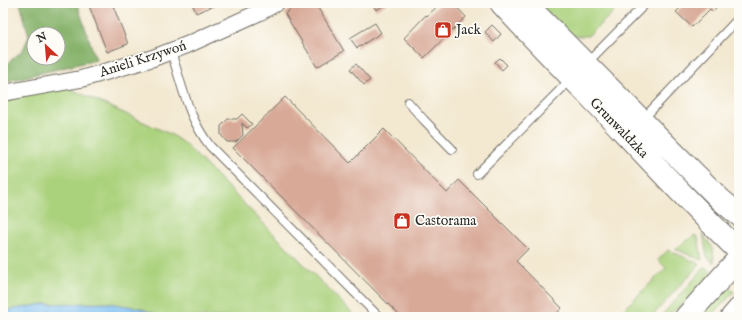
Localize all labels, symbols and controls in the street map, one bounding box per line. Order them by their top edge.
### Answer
shop icon: Jack [433,20,453,40]
place label: Jack [454,21,481,39]
north arrow [26,26,66,66]
text: N [34,29,50,47]
street label: Anieli Krzywoń [96,36,189,82]
street label: Grunwaldzka [586,94,653,163]
shop icon: Castorama [392,211,412,231]
place label: Castorama [415,212,477,230]

